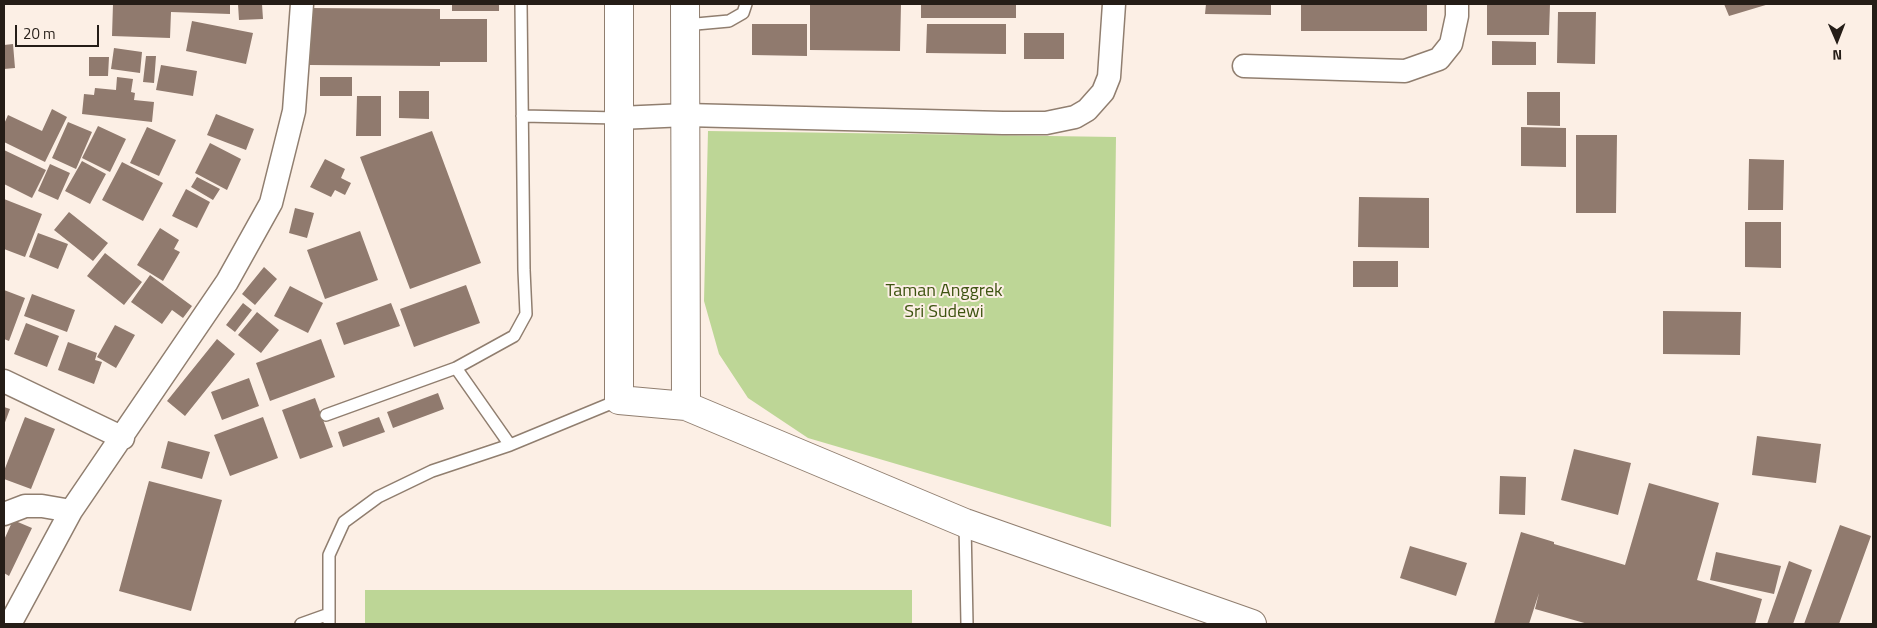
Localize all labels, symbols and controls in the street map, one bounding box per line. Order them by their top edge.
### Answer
scale bar [18,15,101,47]
north arrow [1812,15,1862,65]
text: 20 m [23,22,56,45]
text: N [1832,45,1842,66]
park label: Taman Anggrek Sri Sudewi [885,281,1003,324]

